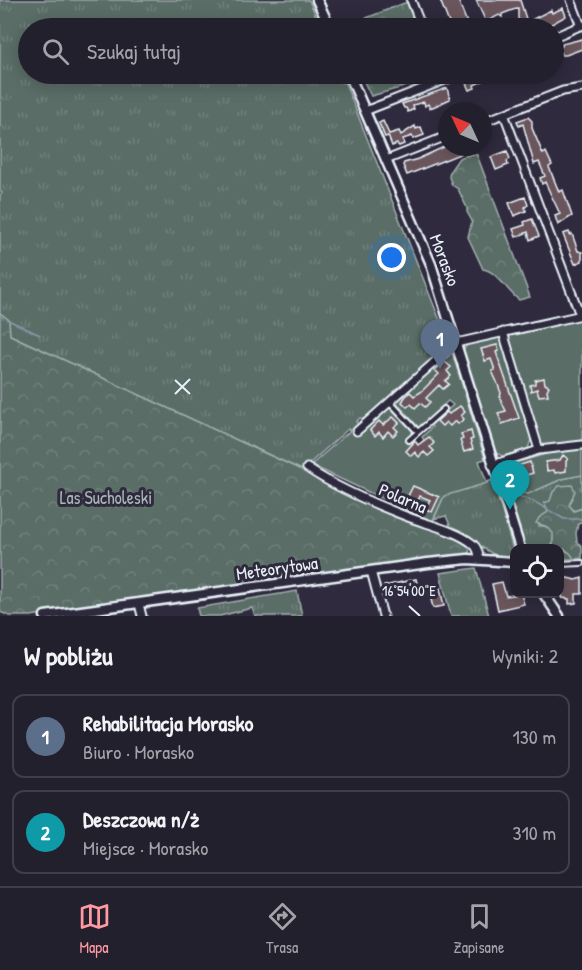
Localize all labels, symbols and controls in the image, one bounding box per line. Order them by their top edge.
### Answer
search box [18,18,564,84]
icon: search [39,35,72,68]
text: Szukaj tutaj [87,36,181,66]
north arrow [438,102,492,156]
street label: Morasko [424,230,466,290]
your location [377,243,406,272]
pin: 1 [420,320,460,369]
pin: 2 [490,460,530,510]
street label: Polarna [375,477,431,519]
park label: Las Sucholeski [60,485,152,510]
map controls [510,544,564,598]
button: locate [510,544,564,598]
street label: Meteorytowa [235,550,319,586]
text: 16°54'00"E [382,580,436,601]
text: W pobliżu [24,638,113,673]
text: Wyniki: 2 [492,642,558,669]
text: Rehabilitacja Morasko [83,708,253,738]
text: 1 [42,723,49,750]
text: 130 m [513,723,556,750]
text: Biuro · Morasko [83,738,194,765]
text: Deszczowa n/ż [83,804,199,834]
text: 2 [41,819,50,846]
text: 310 m [513,819,556,846]
text: Miejsce · Morasko [83,834,208,861]
tab: Mapa [78,900,111,958]
tab: Trasa [266,900,299,958]
tab: Zapisane [454,900,504,958]

